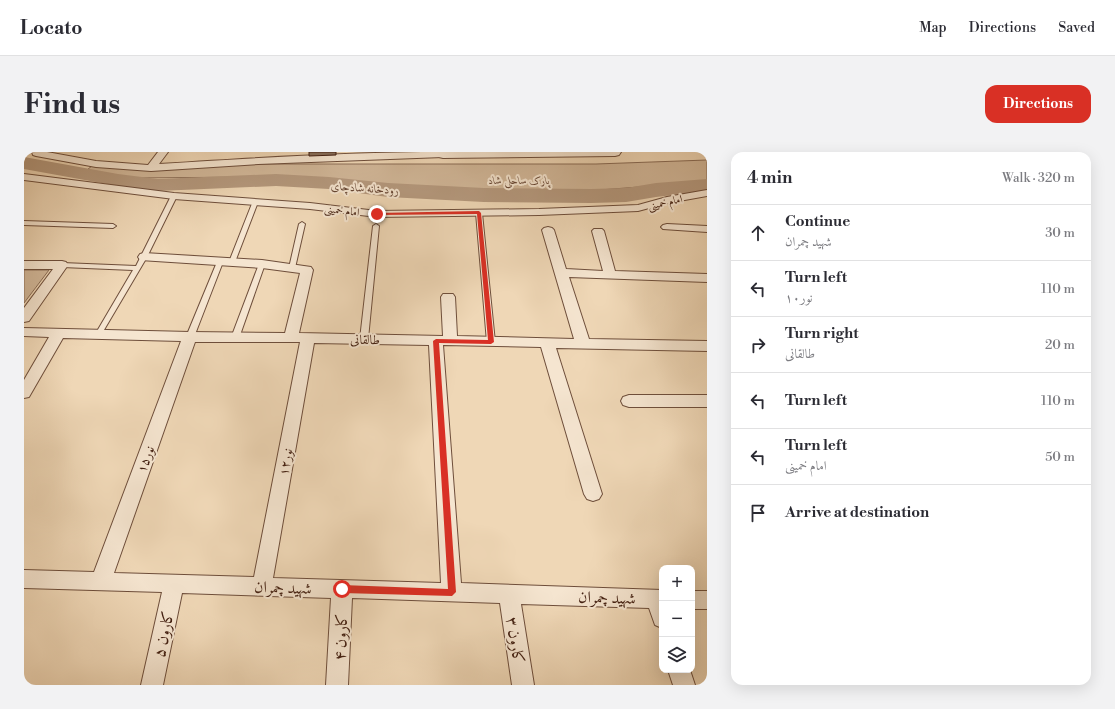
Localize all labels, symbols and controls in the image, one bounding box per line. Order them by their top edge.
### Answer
text: Locato [20,16,82,40]
text: Map [919,19,947,37]
text: Directions [969,19,1036,37]
text: Saved [1058,19,1095,37]
button: Directions [985,85,1091,123]
text: Find us [24,87,120,122]
text: 4 min [747,167,792,189]
text: Walk · 320 m [1002,170,1075,186]
park label: پارک ساحلی شاد [488,174,551,189]
water label: رودخانه شادچای [330,179,400,199]
street label: امام خمینی [647,192,684,216]
street label: امام خمینی [323,202,360,222]
route end [368,205,386,223]
text: Continue [785,212,850,231]
icon: ahead [747,222,769,244]
text: 30 m [1045,225,1075,241]
text: شهید چمران [785,234,832,250]
text: Turn left [785,268,847,287]
icon: left [747,278,769,300]
text: 110 m [1041,281,1075,297]
text: نور۱۰ [785,290,812,306]
text: Turn right [785,324,859,343]
street label: طالقانی [350,332,380,348]
icon: right [747,334,769,356]
text: 20 m [1045,337,1075,353]
text: طالقانی [785,346,815,362]
icon: left [747,390,769,412]
text: Turn left [785,391,847,410]
text: 110 m [1041,393,1075,409]
text: Turn left [785,436,847,455]
street label: نور۱۵ [134,444,158,475]
icon: left [747,446,769,468]
street label: نور۱۲ [276,447,296,477]
text: 50 m [1045,449,1075,465]
text: امام خمینی [785,458,827,474]
icon: arrive [747,502,769,524]
text: Arrive at destination [785,503,929,522]
map controls [659,565,695,673]
button: + [659,565,695,601]
street label: شهید چمران [254,577,312,599]
route start [333,580,351,598]
street label: شهید چمران [578,587,636,609]
button: − [659,601,695,637]
street label: کارون ۵ [149,609,179,659]
street label: کارون ۴ [330,613,352,661]
street label: کارون ۳ [501,615,529,665]
button: layers [659,637,695,673]

